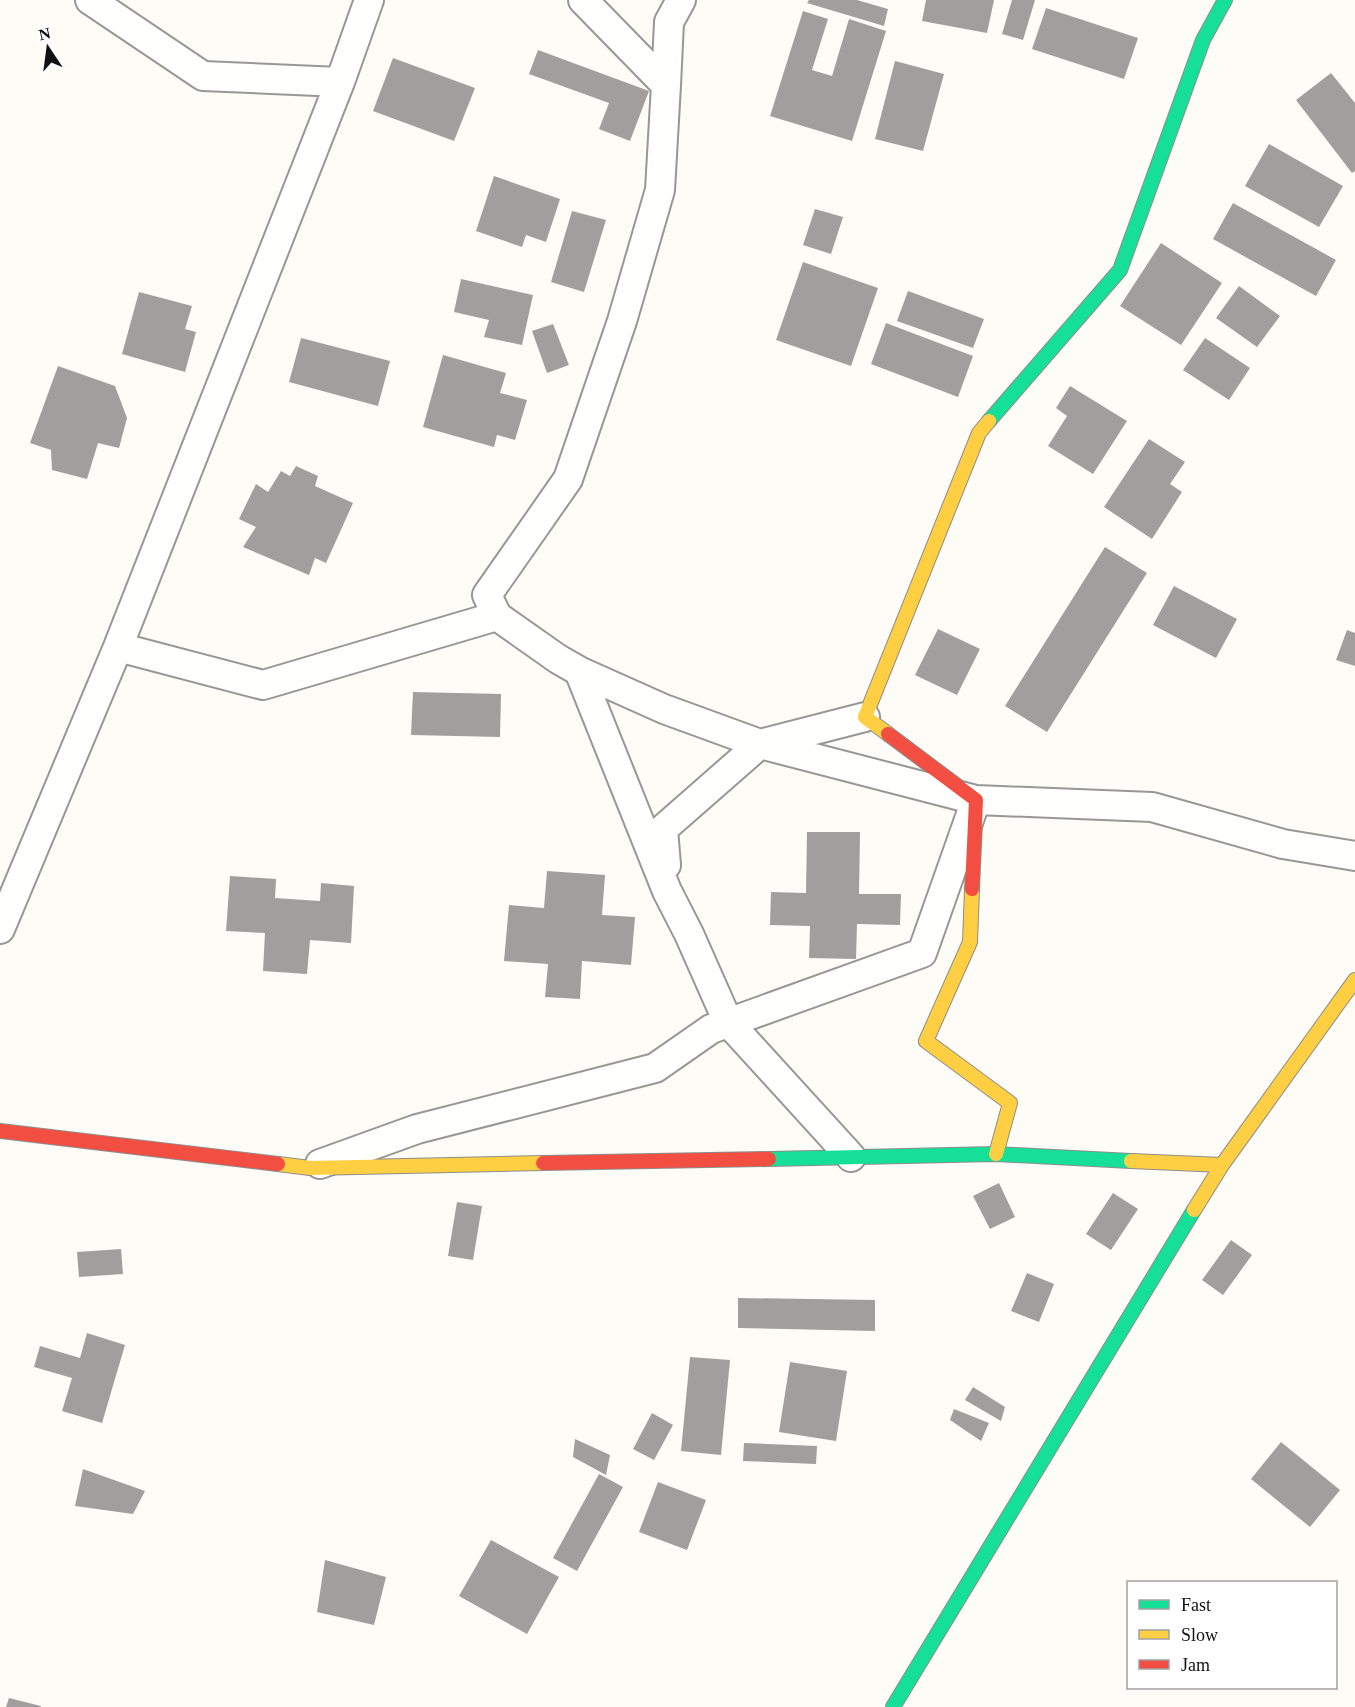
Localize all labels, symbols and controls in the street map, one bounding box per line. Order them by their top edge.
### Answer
north arrow [18,18,78,78]
text: N [37,24,53,43]
legend [1127,1581,1337,1689]
text: Fast [1181,1595,1211,1615]
text: Slow [1181,1625,1218,1645]
text: Jam [1181,1655,1210,1675]

